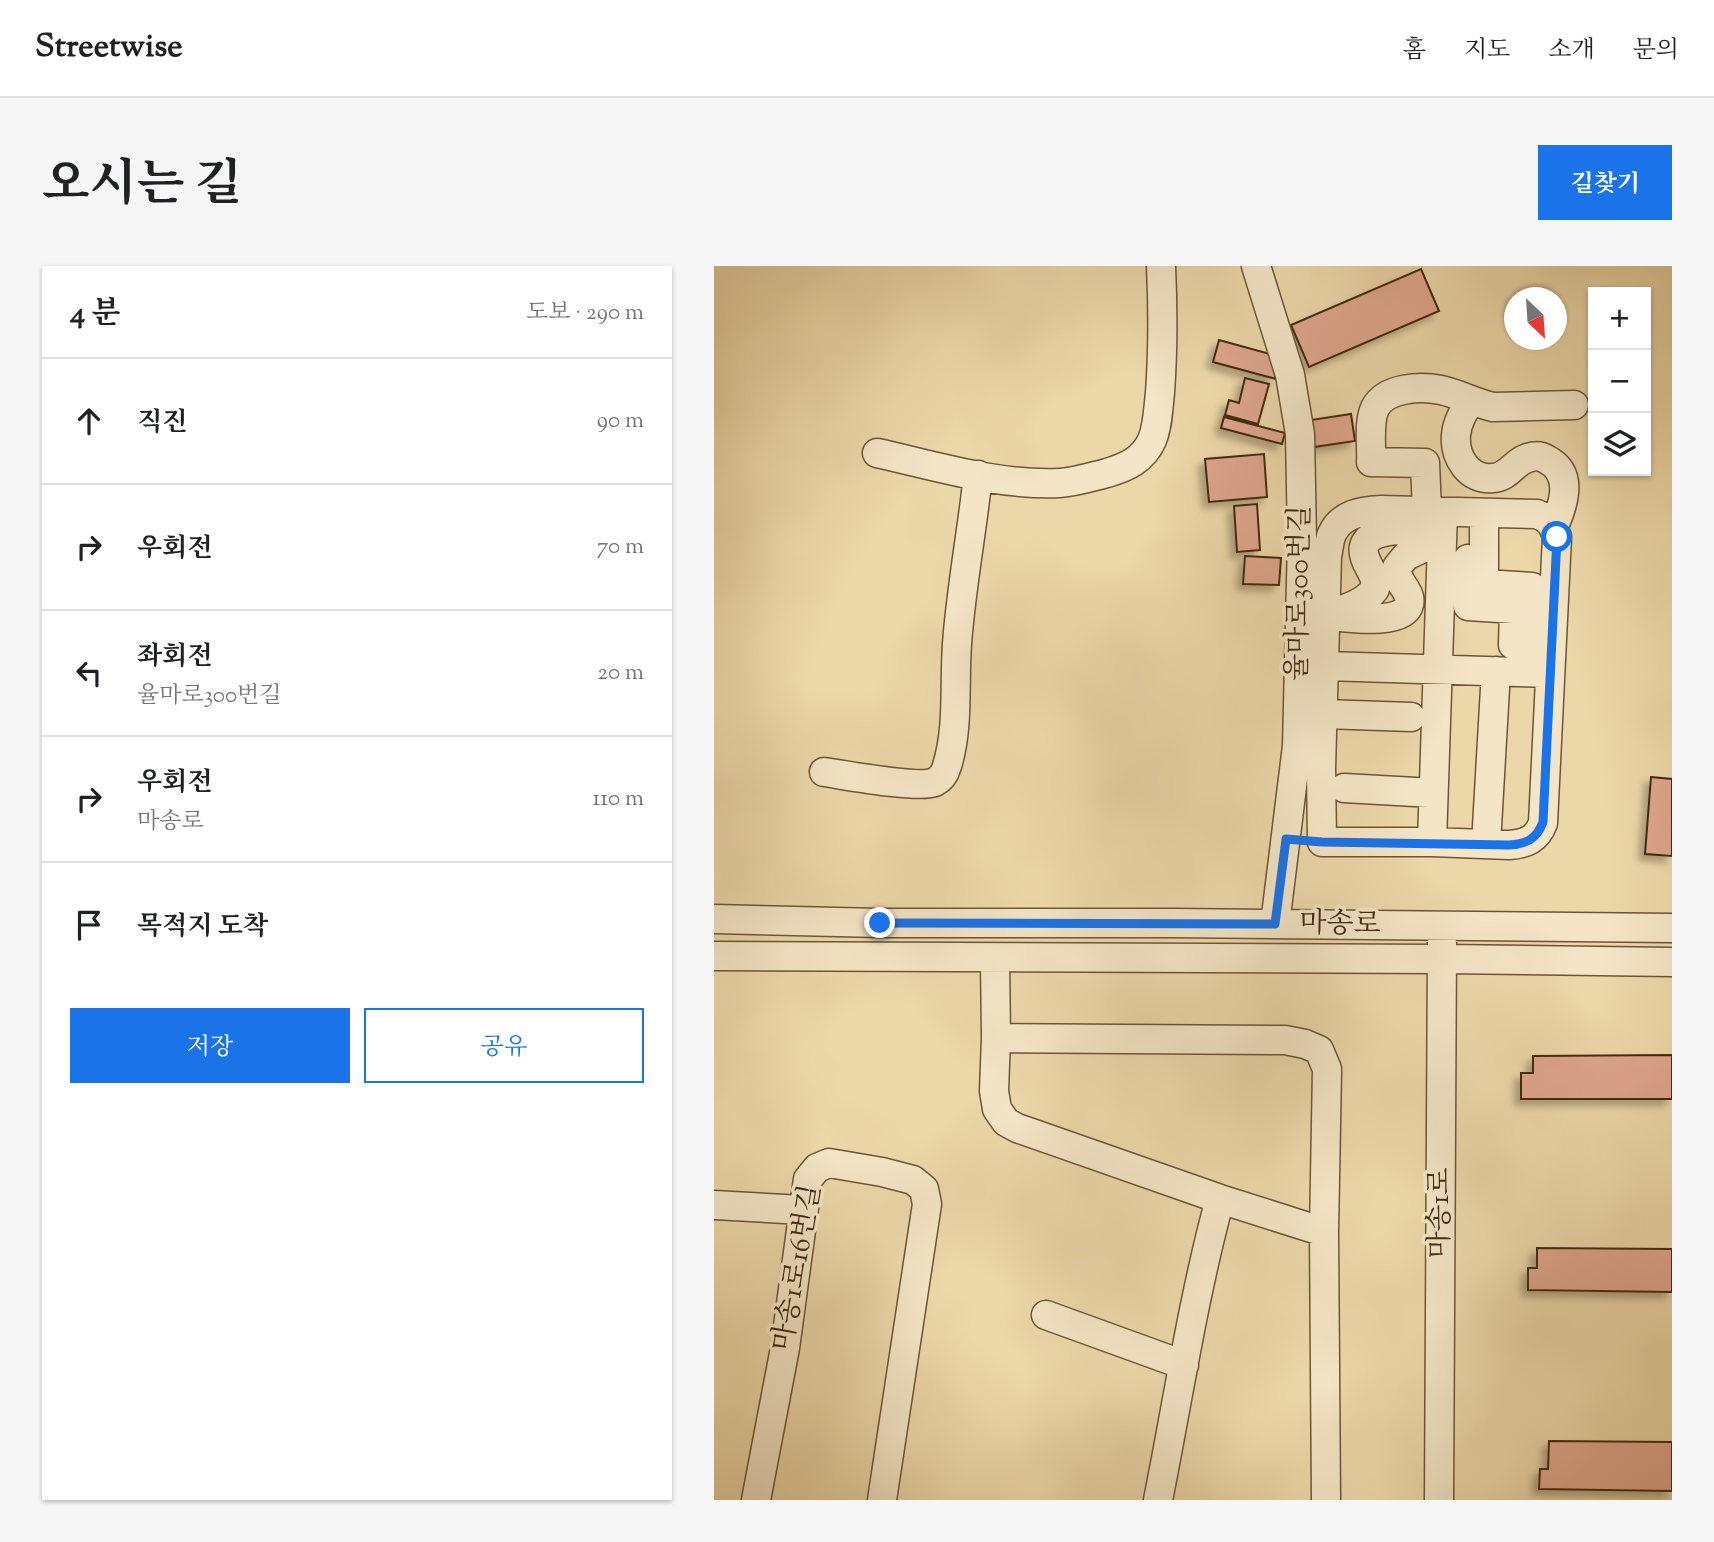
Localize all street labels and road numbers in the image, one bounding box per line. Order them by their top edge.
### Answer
street label: 율마로300번길 [1278,505,1322,681]
street label: 마송로 [1299,904,1381,946]
street label: 마송1로 [1421,1168,1461,1258]
street label: 마송1로16번길 [764,1182,832,1354]

